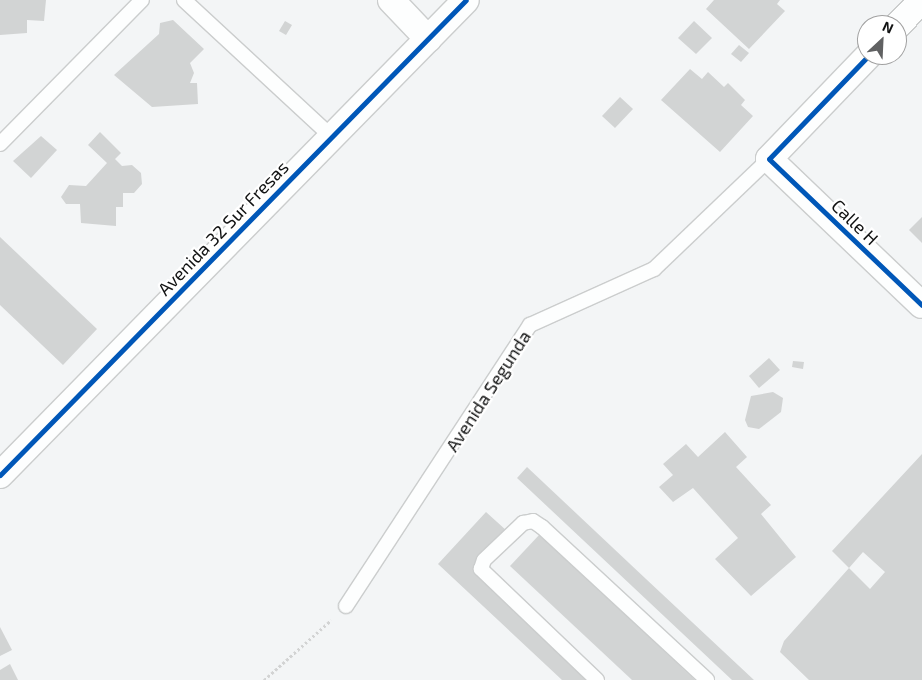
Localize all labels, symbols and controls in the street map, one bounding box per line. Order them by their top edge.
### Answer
north arrow [857,15,907,65]
text: N [880,17,896,37]
street label: Avenida 32 Sur Fresas [153,156,293,300]
street label: Calle H [827,195,883,249]
street label: Avenida Segunda [441,326,535,456]

